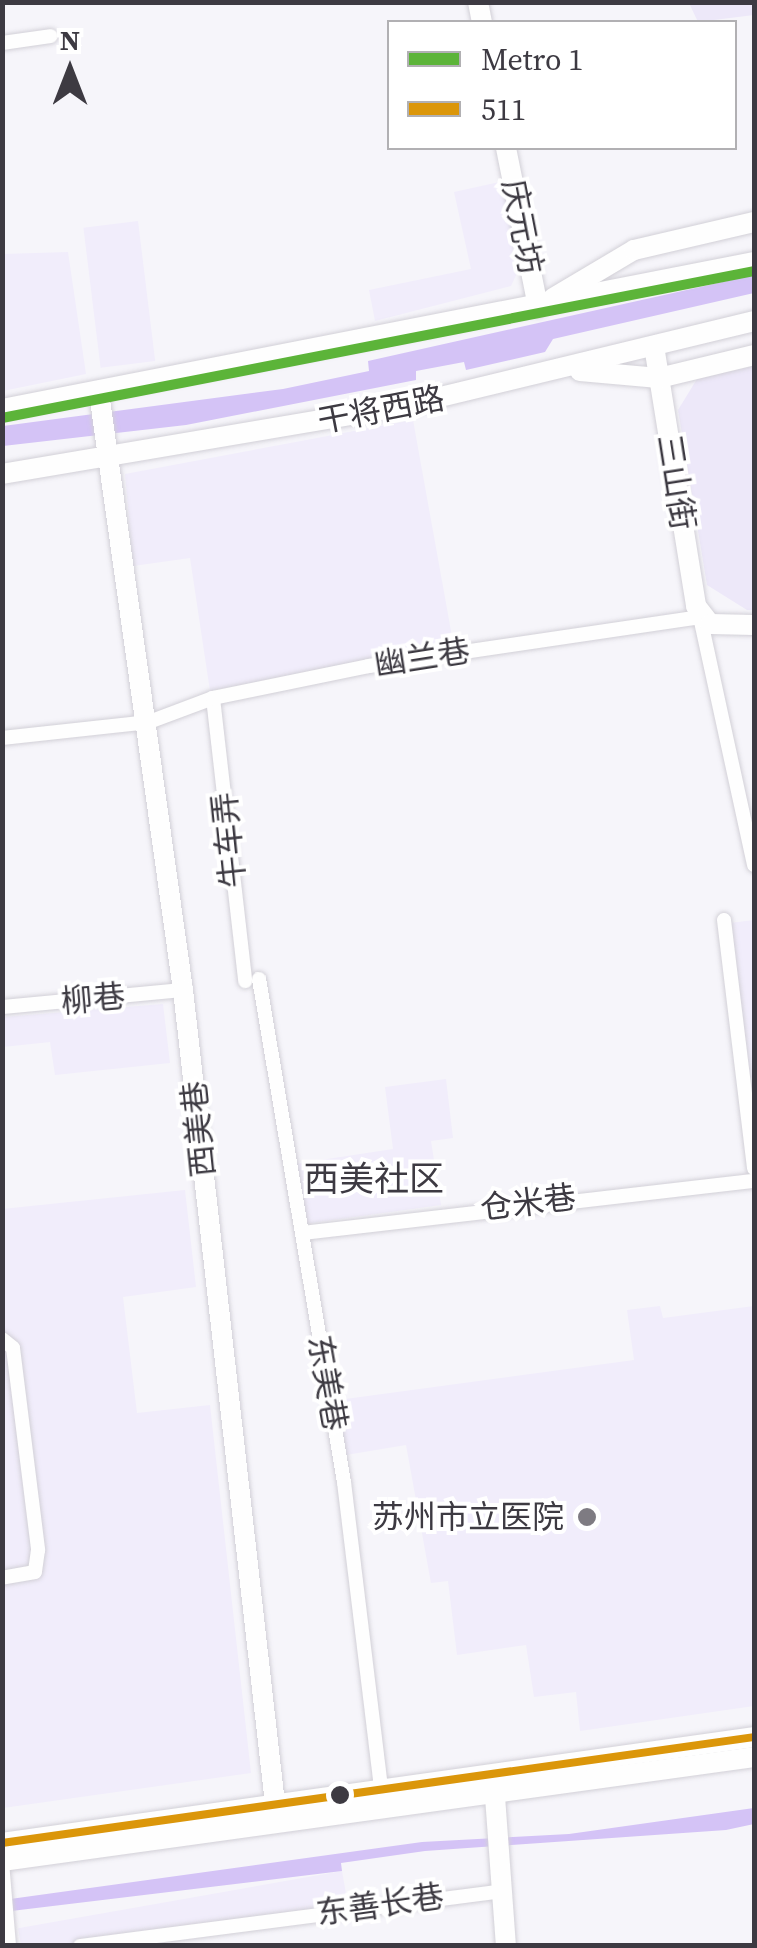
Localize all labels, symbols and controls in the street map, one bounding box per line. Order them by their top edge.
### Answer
north arrow [20,20,120,120]
legend [387,20,737,150]
text: N [60,21,80,59]
text: Metro 1 [481,39,583,80]
text: 511 [481,89,526,130]
street label: 庆元坊 [494,176,550,278]
street label: 干将西路 [315,379,447,441]
street label: 三山街 [650,432,702,532]
street label: 幽兰巷 [372,632,472,684]
street label: 牛车弄 [205,790,253,890]
street label: 柳巷 [59,977,127,1021]
street label: 西美巷 [175,1079,223,1179]
district label: 西美社区 [304,1158,444,1200]
street label: 仓米巷 [478,1178,578,1228]
street label: 东美巷 [300,1332,354,1434]
place label: 苏州市立医院 [372,1498,564,1536]
marker: 苏州市立医院 [574,1504,600,1530]
unlabelled marker [330,1785,350,1805]
street label: 东善长巷 [314,1877,446,1933]

